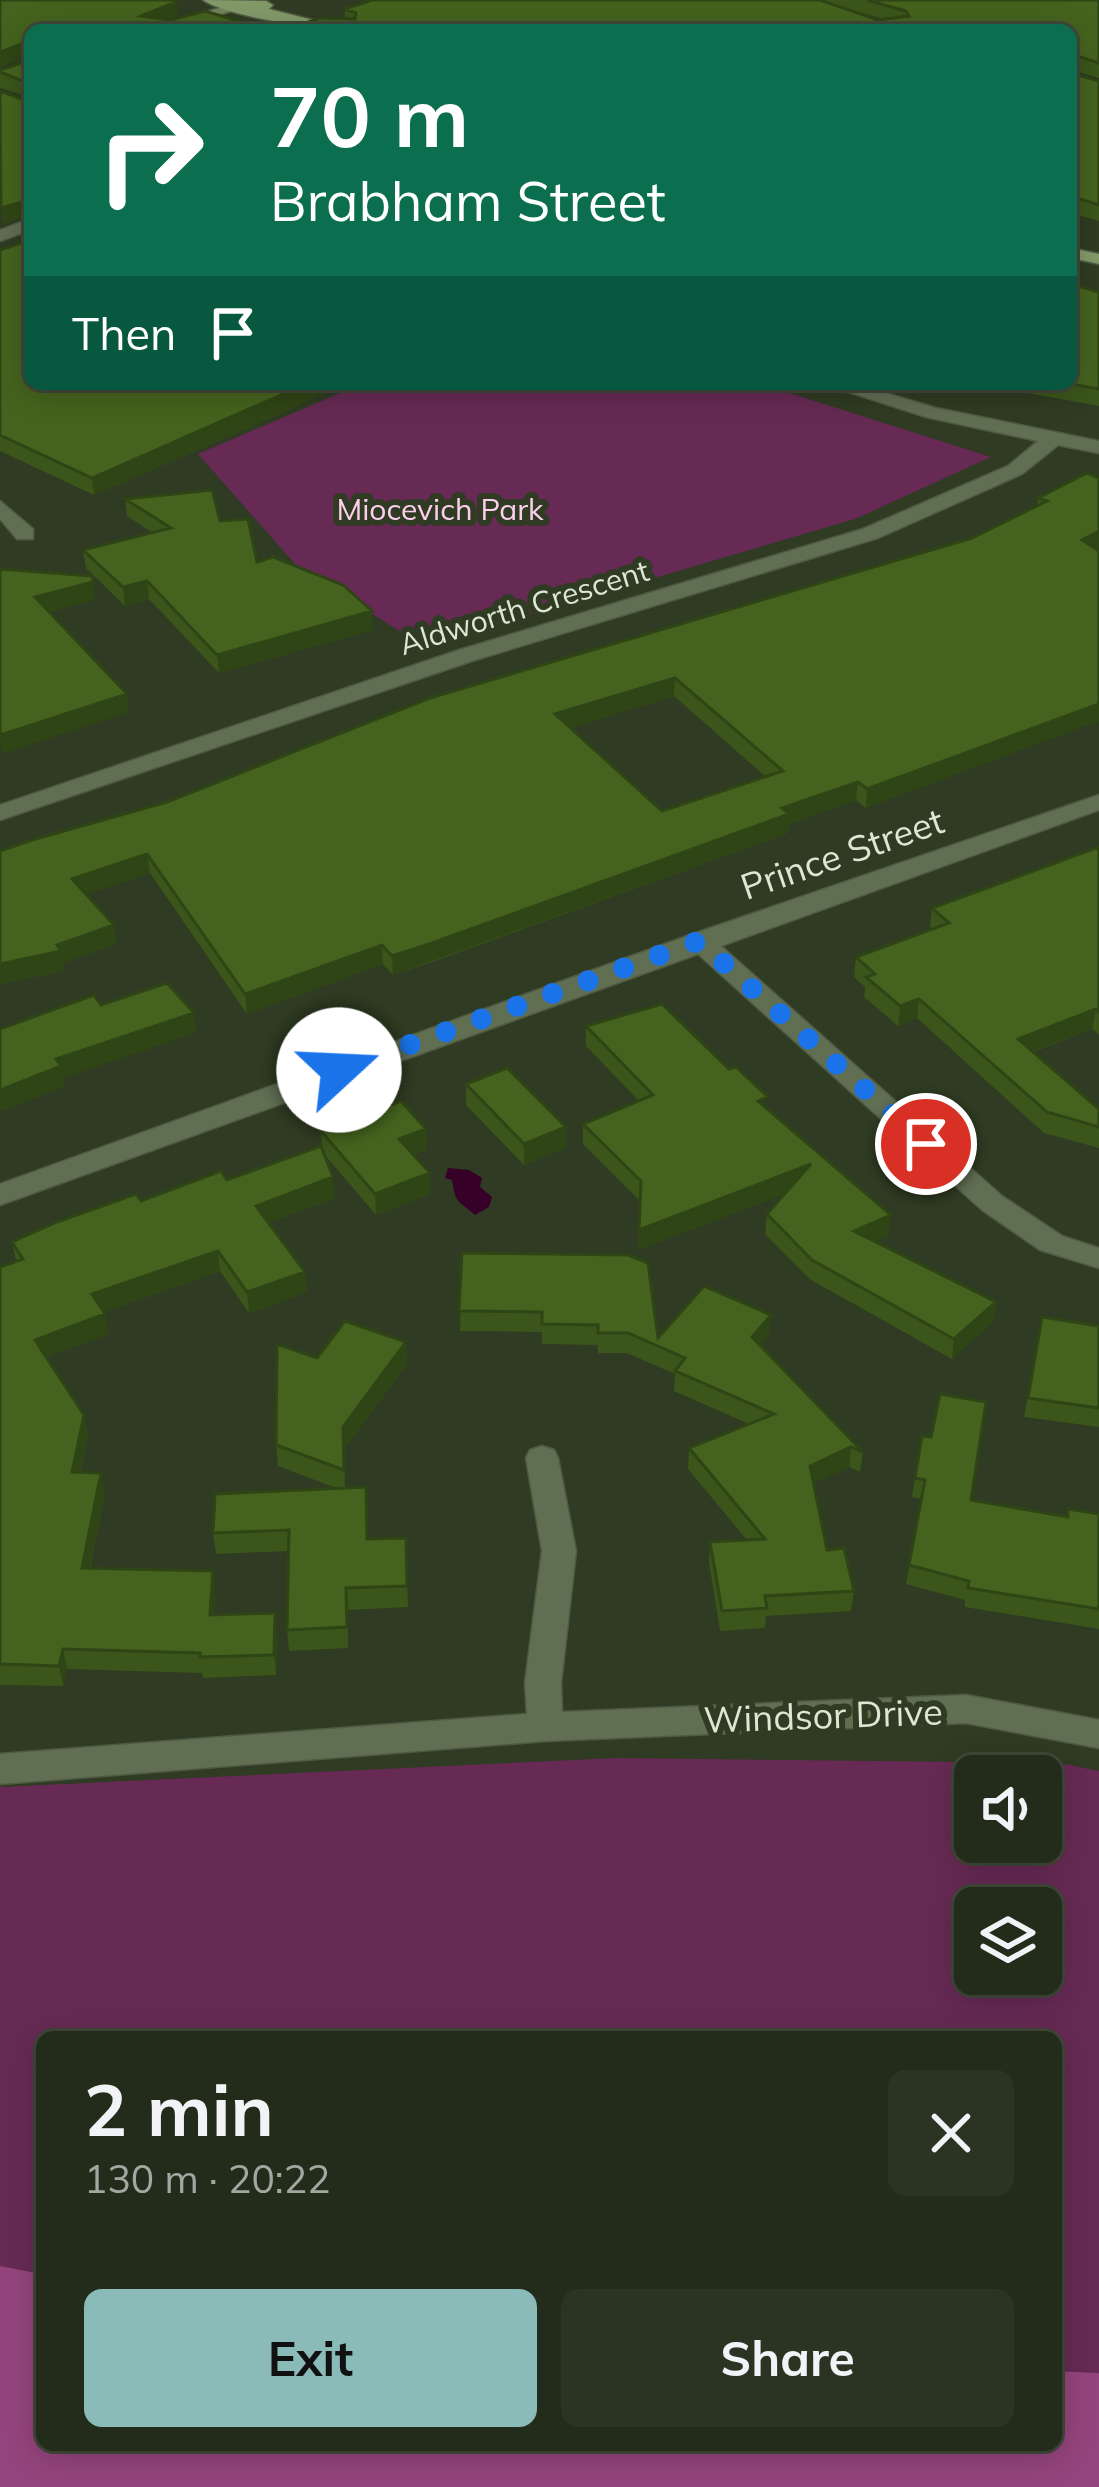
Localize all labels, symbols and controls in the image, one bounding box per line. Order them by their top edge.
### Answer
text: 70 m [270,63,469,168]
icon: right [72,72,228,228]
text: Brabham Street [270,167,666,235]
icon: arrive [200,300,266,366]
text: Then [72,305,176,361]
park label: Miocevich Park [336,490,544,528]
street label: Aldworth Crescent [395,551,653,663]
street label: Prince Street [735,797,949,909]
position arrow [276,1007,402,1133]
pin [875,1093,977,1195]
icon: arrive [893,1111,959,1177]
street label: Windsor Drive [703,1688,943,1742]
map controls [954,1755,1062,1995]
button: sound [954,1755,1062,1863]
button: layers [954,1887,1062,1995]
text: 2 min [84,2064,274,2154]
button: close [888,2070,1014,2196]
text: 130 m · 20:22 [84,2154,330,2203]
button: Exit [84,2289,537,2427]
button: Share [561,2289,1014,2427]

